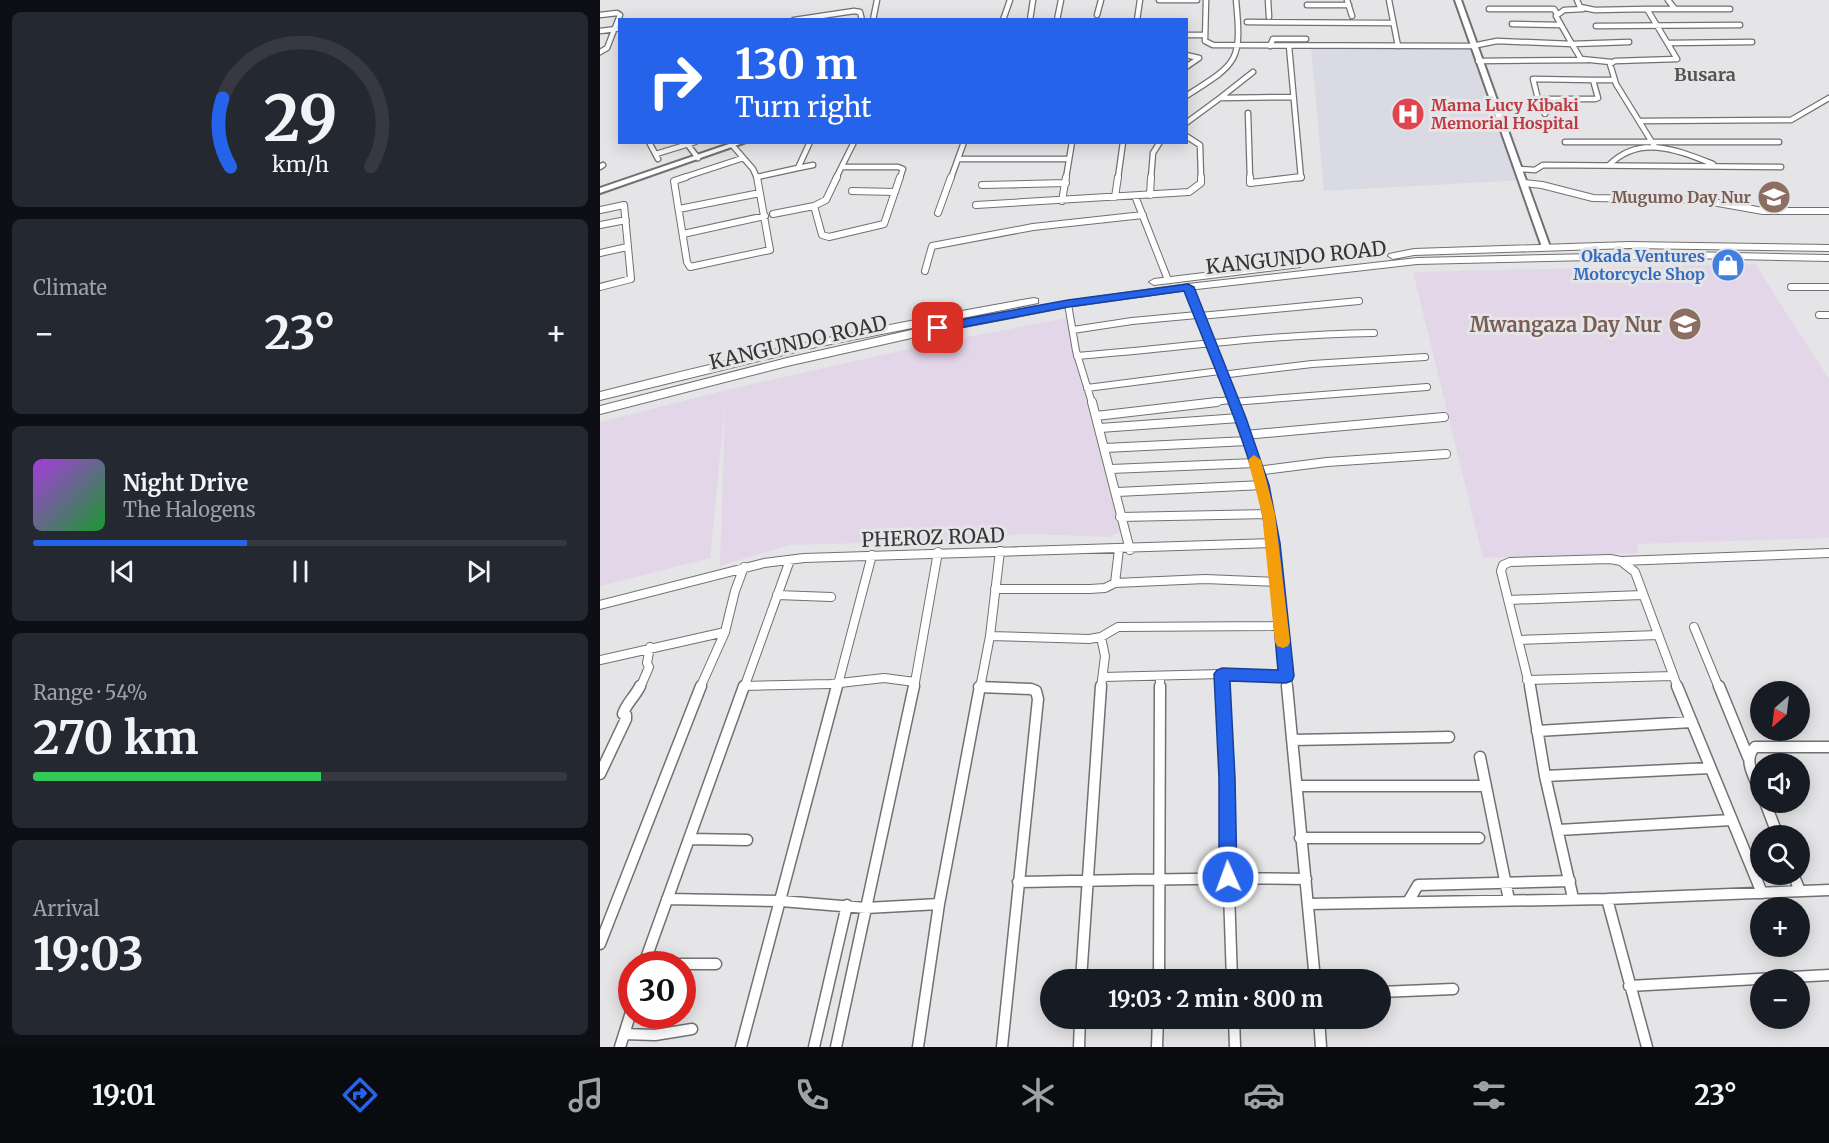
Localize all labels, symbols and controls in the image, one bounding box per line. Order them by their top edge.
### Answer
text: 130 m [735,38,857,90]
icon: right [636,42,714,120]
district label: Busara [1674,63,1736,86]
text: 29 [263,80,337,158]
text: Turn right [735,90,872,124]
place label: Mama Lucy Kibaki Memorial Hospital [1431,95,1579,133]
hospital icon: Mama Lucy Kibaki Memorial Hospital [1390,96,1426,132]
text: km/h [272,151,328,178]
school or university icon: Mugumo Day Nur [1756,179,1792,215]
place label: Mugumo Day Nur [1611,187,1752,207]
street label: KANGUNDO ROAD [1204,235,1388,279]
place label: Okada Ventures Motorcycle Shop [1573,246,1705,284]
shop icon: Okada Ventures Motorcycle Shop [1710,247,1746,283]
text: Climate [33,275,107,300]
pin [912,302,963,353]
text: 23° [264,305,336,361]
school or university icon: Mwangaza Day Nur [1667,306,1703,342]
street label: KANGUNDO ROAD [707,309,889,375]
icon: arrive [921,311,954,344]
place label: Mwangaza Day Nur [1470,312,1662,337]
text: − [33,313,55,354]
text: + [545,313,567,354]
text: Night Drive [123,469,248,497]
text: The Halogens [123,497,255,522]
street label: PHEROZ ROAD [861,522,1005,552]
icon: previous [106,555,139,588]
icon: pause [284,555,317,588]
icon: next [462,555,495,588]
text: Range · 54% [33,680,147,705]
north arrow [1750,681,1810,741]
map controls [1750,681,1810,1029]
text: 270 km [33,710,198,766]
button: sound [1750,753,1810,813]
button: search [1750,825,1810,885]
position arrow [1196,845,1260,909]
text: Arrival [33,896,100,921]
button: + [1750,897,1810,957]
text: 19:03 [33,926,144,982]
speed limit sign: 30 [618,951,696,1029]
button: − [1750,969,1810,1029]
text: 19:03 · 2 min · 800 m [1108,985,1323,1013]
icon: directions [339,1074,381,1116]
icon: music [565,1074,607,1116]
icon: phone [791,1074,833,1116]
icon: climate [1017,1074,1059,1116]
icon: car [1243,1074,1285,1116]
icon: filters [1468,1074,1510,1116]
text: 19:01 [92,1078,156,1112]
text: 23° [1694,1078,1737,1112]

